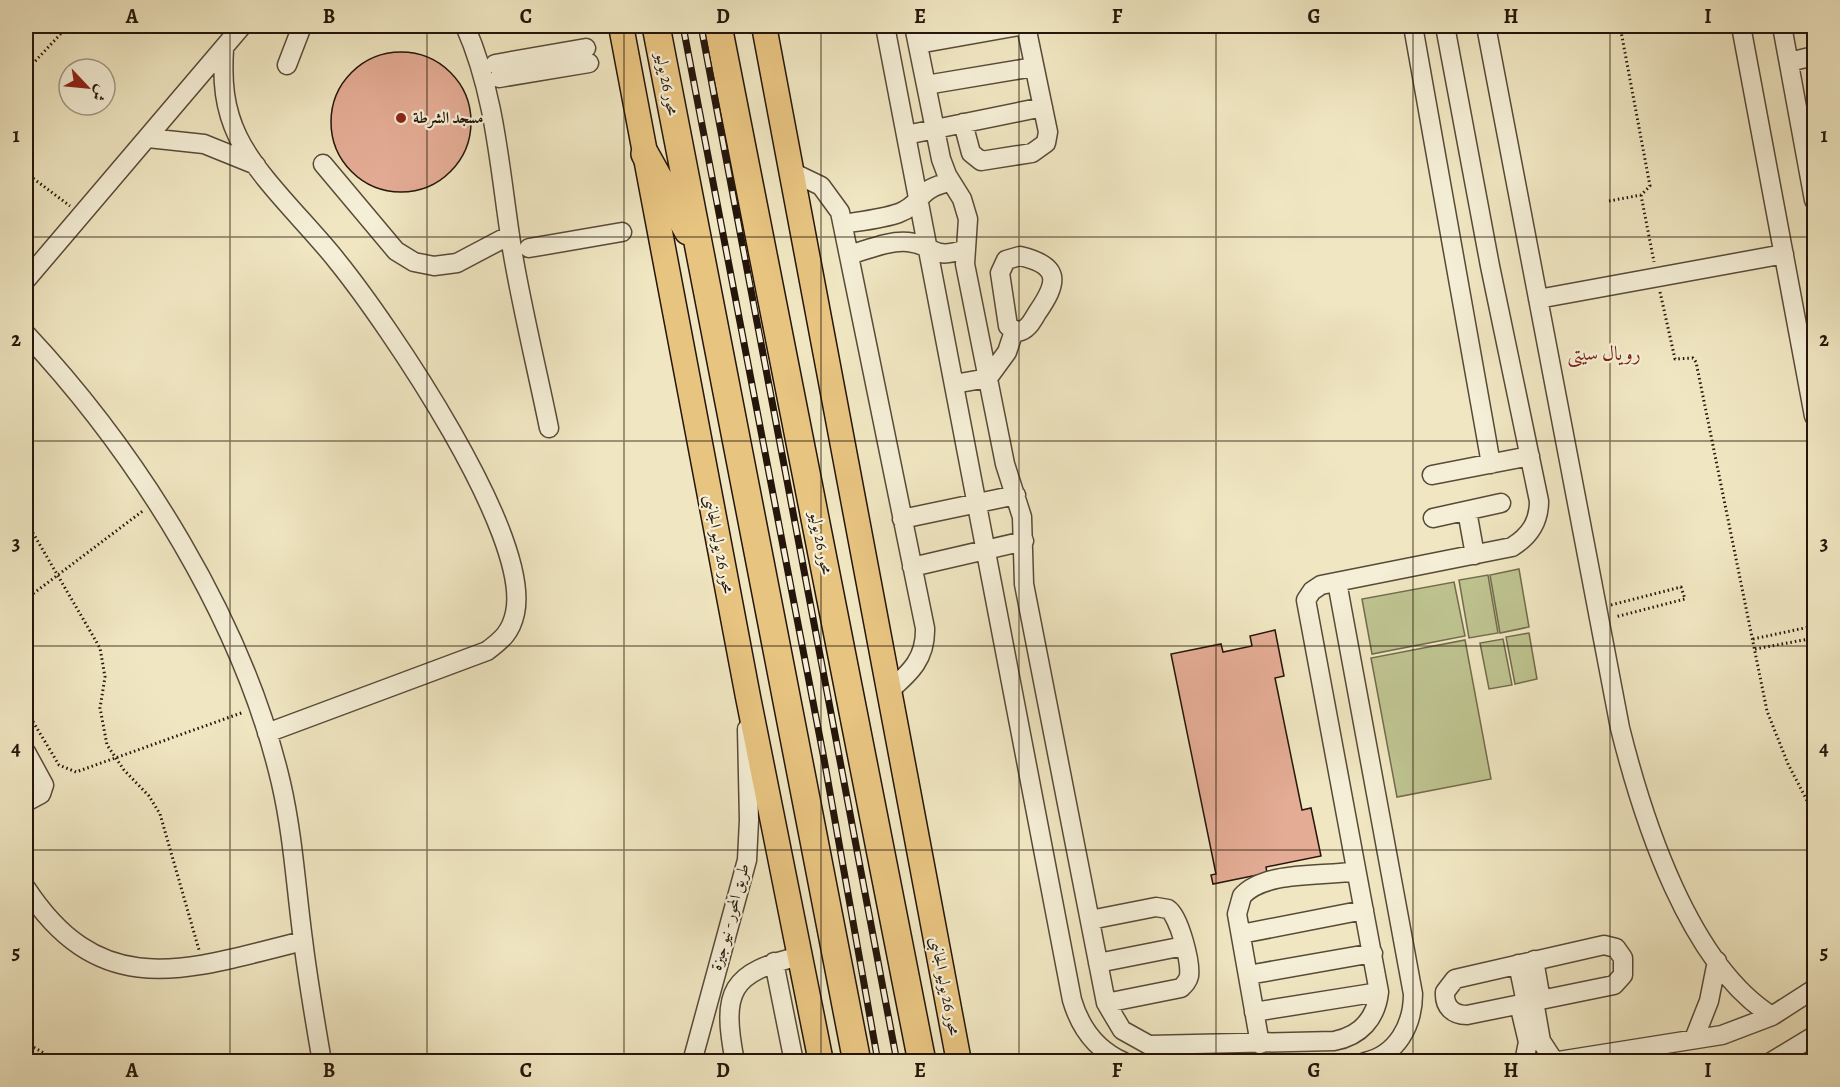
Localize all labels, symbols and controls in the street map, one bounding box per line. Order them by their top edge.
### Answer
text: A [125,3,139,30]
text: B [323,3,335,30]
text: C [520,3,532,30]
text: D [716,3,730,30]
text: E [914,3,926,30]
text: F [1112,3,1123,30]
text: G [1307,3,1321,30]
text: H [1504,3,1519,30]
text: I [1704,3,1712,30]
street label: محور 26 يوليو [650,49,684,118]
north arrow [57,57,117,117]
text: ش [86,81,113,105]
place label: مسجد الشرطة [413,107,484,129]
marker: مسجد الشرطة [394,111,408,125]
text: 1 [12,122,20,149]
text: 1 [1820,122,1828,149]
text: 2 [11,326,21,353]
text: 2 [1819,326,1829,353]
district label: رويال سيتى [1567,340,1641,368]
street label: محور 26 يوليو الجانبى [698,493,739,596]
street label: محور 26 يوليو [804,508,838,577]
text: 3 [12,530,20,557]
text: 3 [1820,530,1828,557]
text: 4 [11,735,21,762]
text: 4 [1819,735,1829,762]
street label: طريق المحور - نيو جيزة [705,861,755,973]
street label: محور 26 يوليو الجانبى [924,935,965,1038]
text: 5 [12,939,20,966]
text: 5 [1820,939,1828,966]
text: A [125,1057,139,1084]
text: B [323,1057,335,1084]
text: C [520,1057,532,1084]
text: D [716,1057,730,1084]
text: E [914,1057,926,1084]
text: F [1112,1057,1123,1084]
text: G [1307,1057,1321,1084]
text: H [1504,1057,1519,1084]
text: I [1704,1057,1712,1084]

